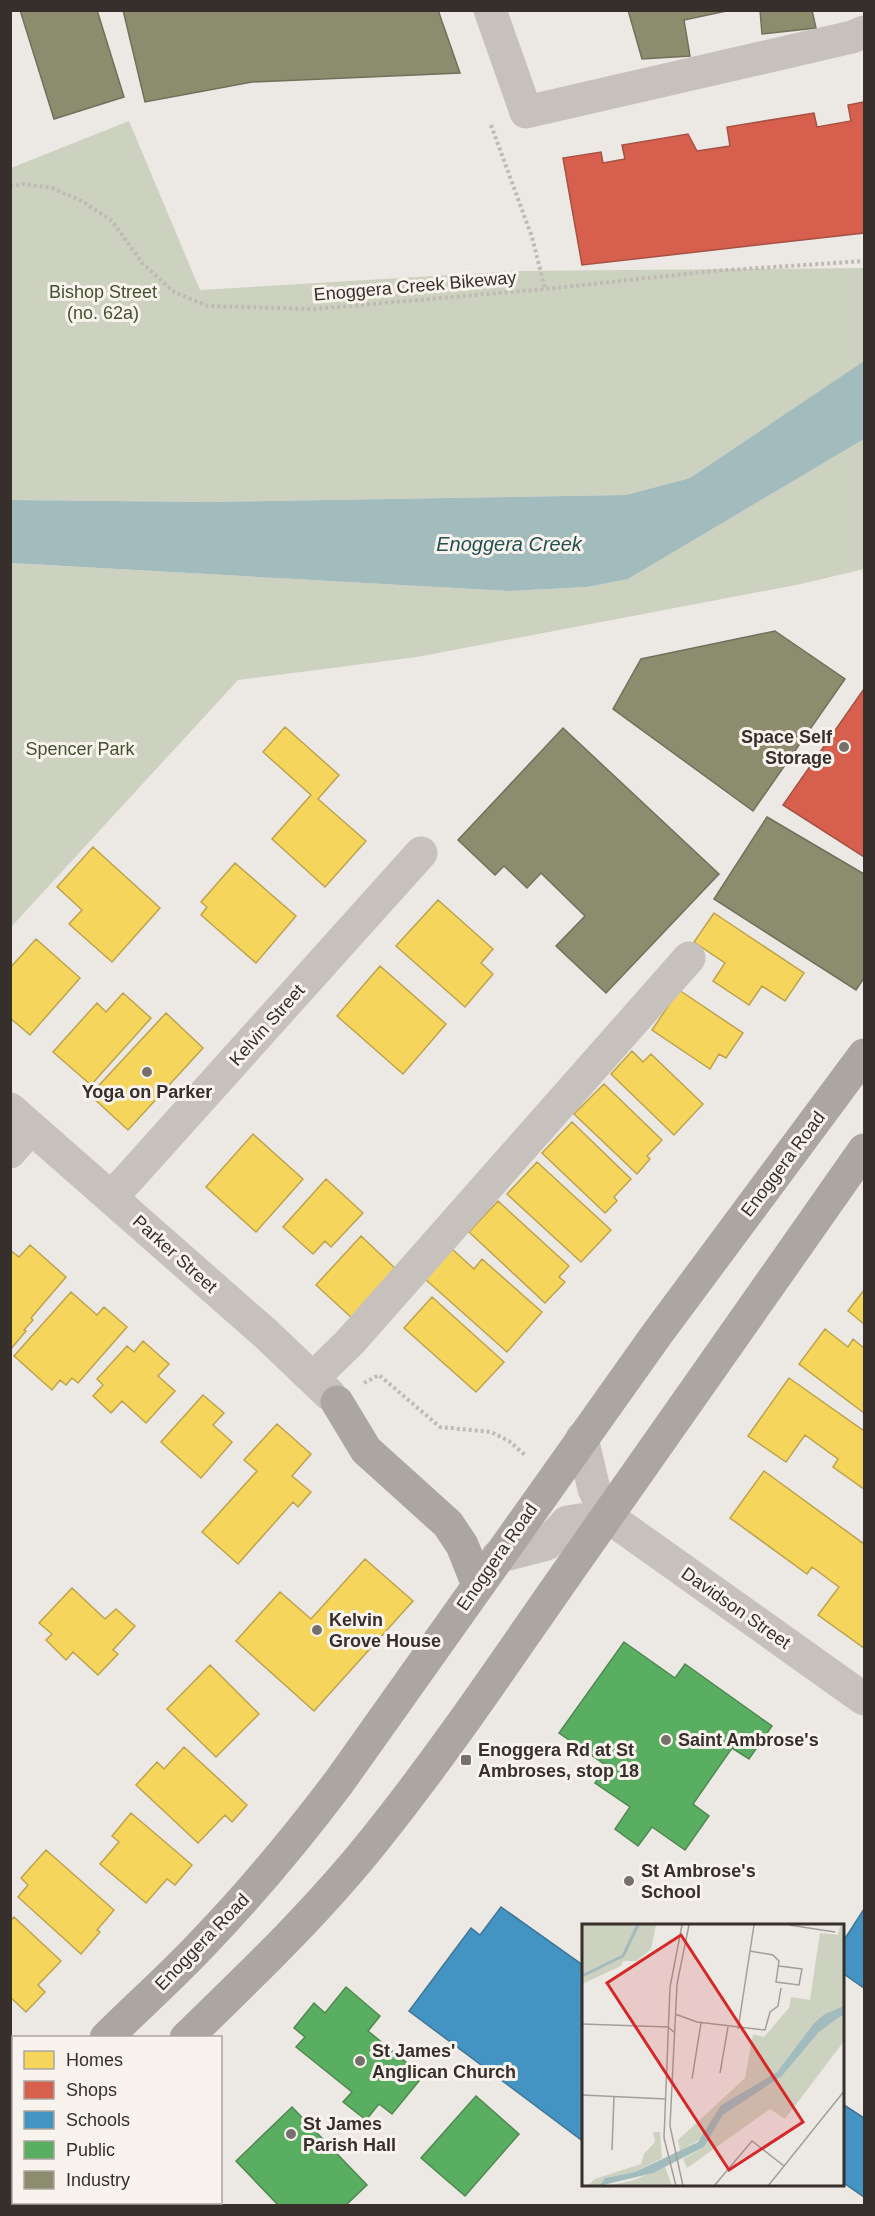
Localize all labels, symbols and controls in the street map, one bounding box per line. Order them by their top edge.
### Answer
street label: Enoggera Creek Bikeway [313,267,517,305]
park label: Bishop Street (no. 62a) [49,282,157,323]
water label: Enoggera Creek [436,533,583,555]
place label: Space Self Storage [741,727,833,768]
park label: Spencer Park [25,739,136,759]
marker: Space Self Storage [837,740,851,754]
street label: Kelvin Street [225,980,309,1070]
marker: Yoga on Parker [140,1065,154,1079]
place label: Yoga on Parker [82,1082,212,1102]
street label: Enoggera Road [737,1108,829,1220]
street label: Parker Street [129,1211,221,1297]
street label: Enoggera Road [453,1500,541,1614]
street label: Davidson Street [678,1563,794,1653]
place label: Kelvin Grove House [329,1610,441,1651]
marker: Kelvin Grove House [310,1623,324,1637]
place label: Saint Ambrose's [678,1730,819,1750]
marker: Saint Ambrose's [659,1733,673,1747]
place label: Enoggera Rd at St Ambroses, stop 18 [478,1740,639,1781]
marker: Enoggera Rd at St Ambroses, stop 18 [459,1753,473,1767]
place label: St Ambrose's School [641,1861,756,1902]
marker: St Ambrose's School [622,1874,636,1888]
street label: Enoggera Road [151,1890,253,1994]
inset map [582,1924,845,2186]
legend [12,2036,222,2204]
place label: St James' Anglican Church [372,2041,516,2082]
text: Homes [66,2050,123,2070]
marker: St James' Anglican Church [353,2054,367,2068]
text: Shops [66,2080,117,2100]
text: Schools [66,2110,130,2130]
place label: St James Parish Hall [303,2114,396,2155]
marker: St James Parish Hall [284,2127,298,2141]
text: Public [66,2140,115,2160]
text: Industry [66,2170,130,2190]

